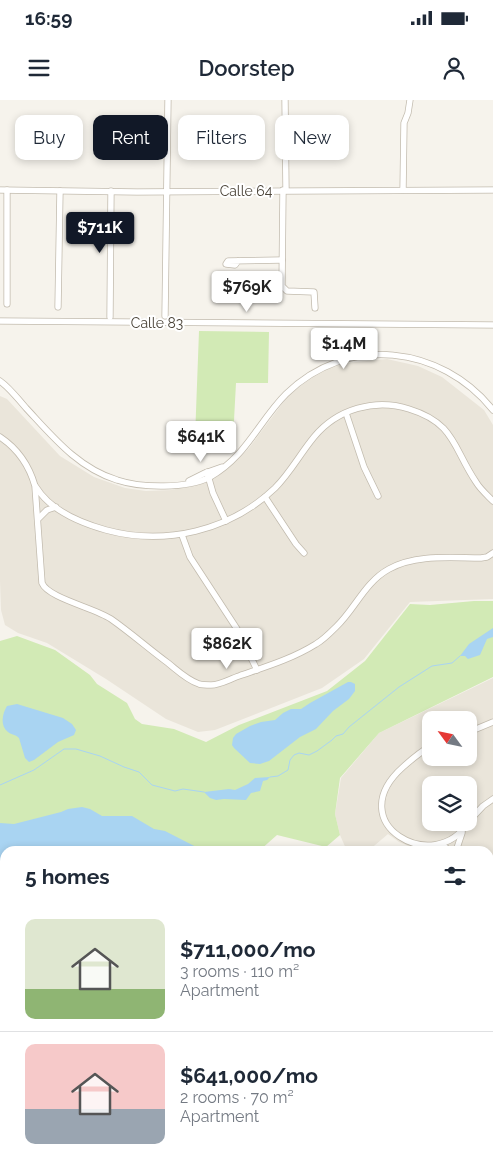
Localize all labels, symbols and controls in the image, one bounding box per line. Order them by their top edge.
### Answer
text: 16:59 [25,7,72,29]
icon: menu [25,54,53,82]
icon: person [440,54,468,82]
text: Doorstep [198,55,295,81]
chip: Buy [15,115,83,160]
chip: Rent [93,115,168,160]
chip: Filters [178,115,265,160]
chip: New [275,115,349,160]
street label: Calle 64 [220,183,273,199]
pin: $711K [65,212,135,254]
text: $711K [77,218,123,237]
pin: $769K [212,270,282,313]
text: $769K [223,277,271,296]
street label: Calle 83 [131,315,183,331]
pin: $1.4M [309,328,379,370]
text: $1.4M [322,334,366,353]
pin: $641K [166,420,236,463]
text: $641K [177,427,225,446]
pin: $862K [192,628,262,670]
text: $862K [202,634,252,653]
north arrow [422,711,478,766]
map controls [422,711,477,831]
button: layers [422,776,477,831]
icon: filters [441,862,469,890]
text: 5 homes [25,864,110,889]
text: $711,000/mo [180,937,315,962]
icon: home [65,939,125,999]
text: 3 rooms · 110 m² [180,962,299,981]
text: Apartment [180,981,259,1000]
text: $641,000/mo [180,1063,318,1088]
icon: home [65,1064,125,1124]
text: 2 rooms · 70 m² [180,1088,294,1107]
text: Apartment [180,1107,259,1126]

